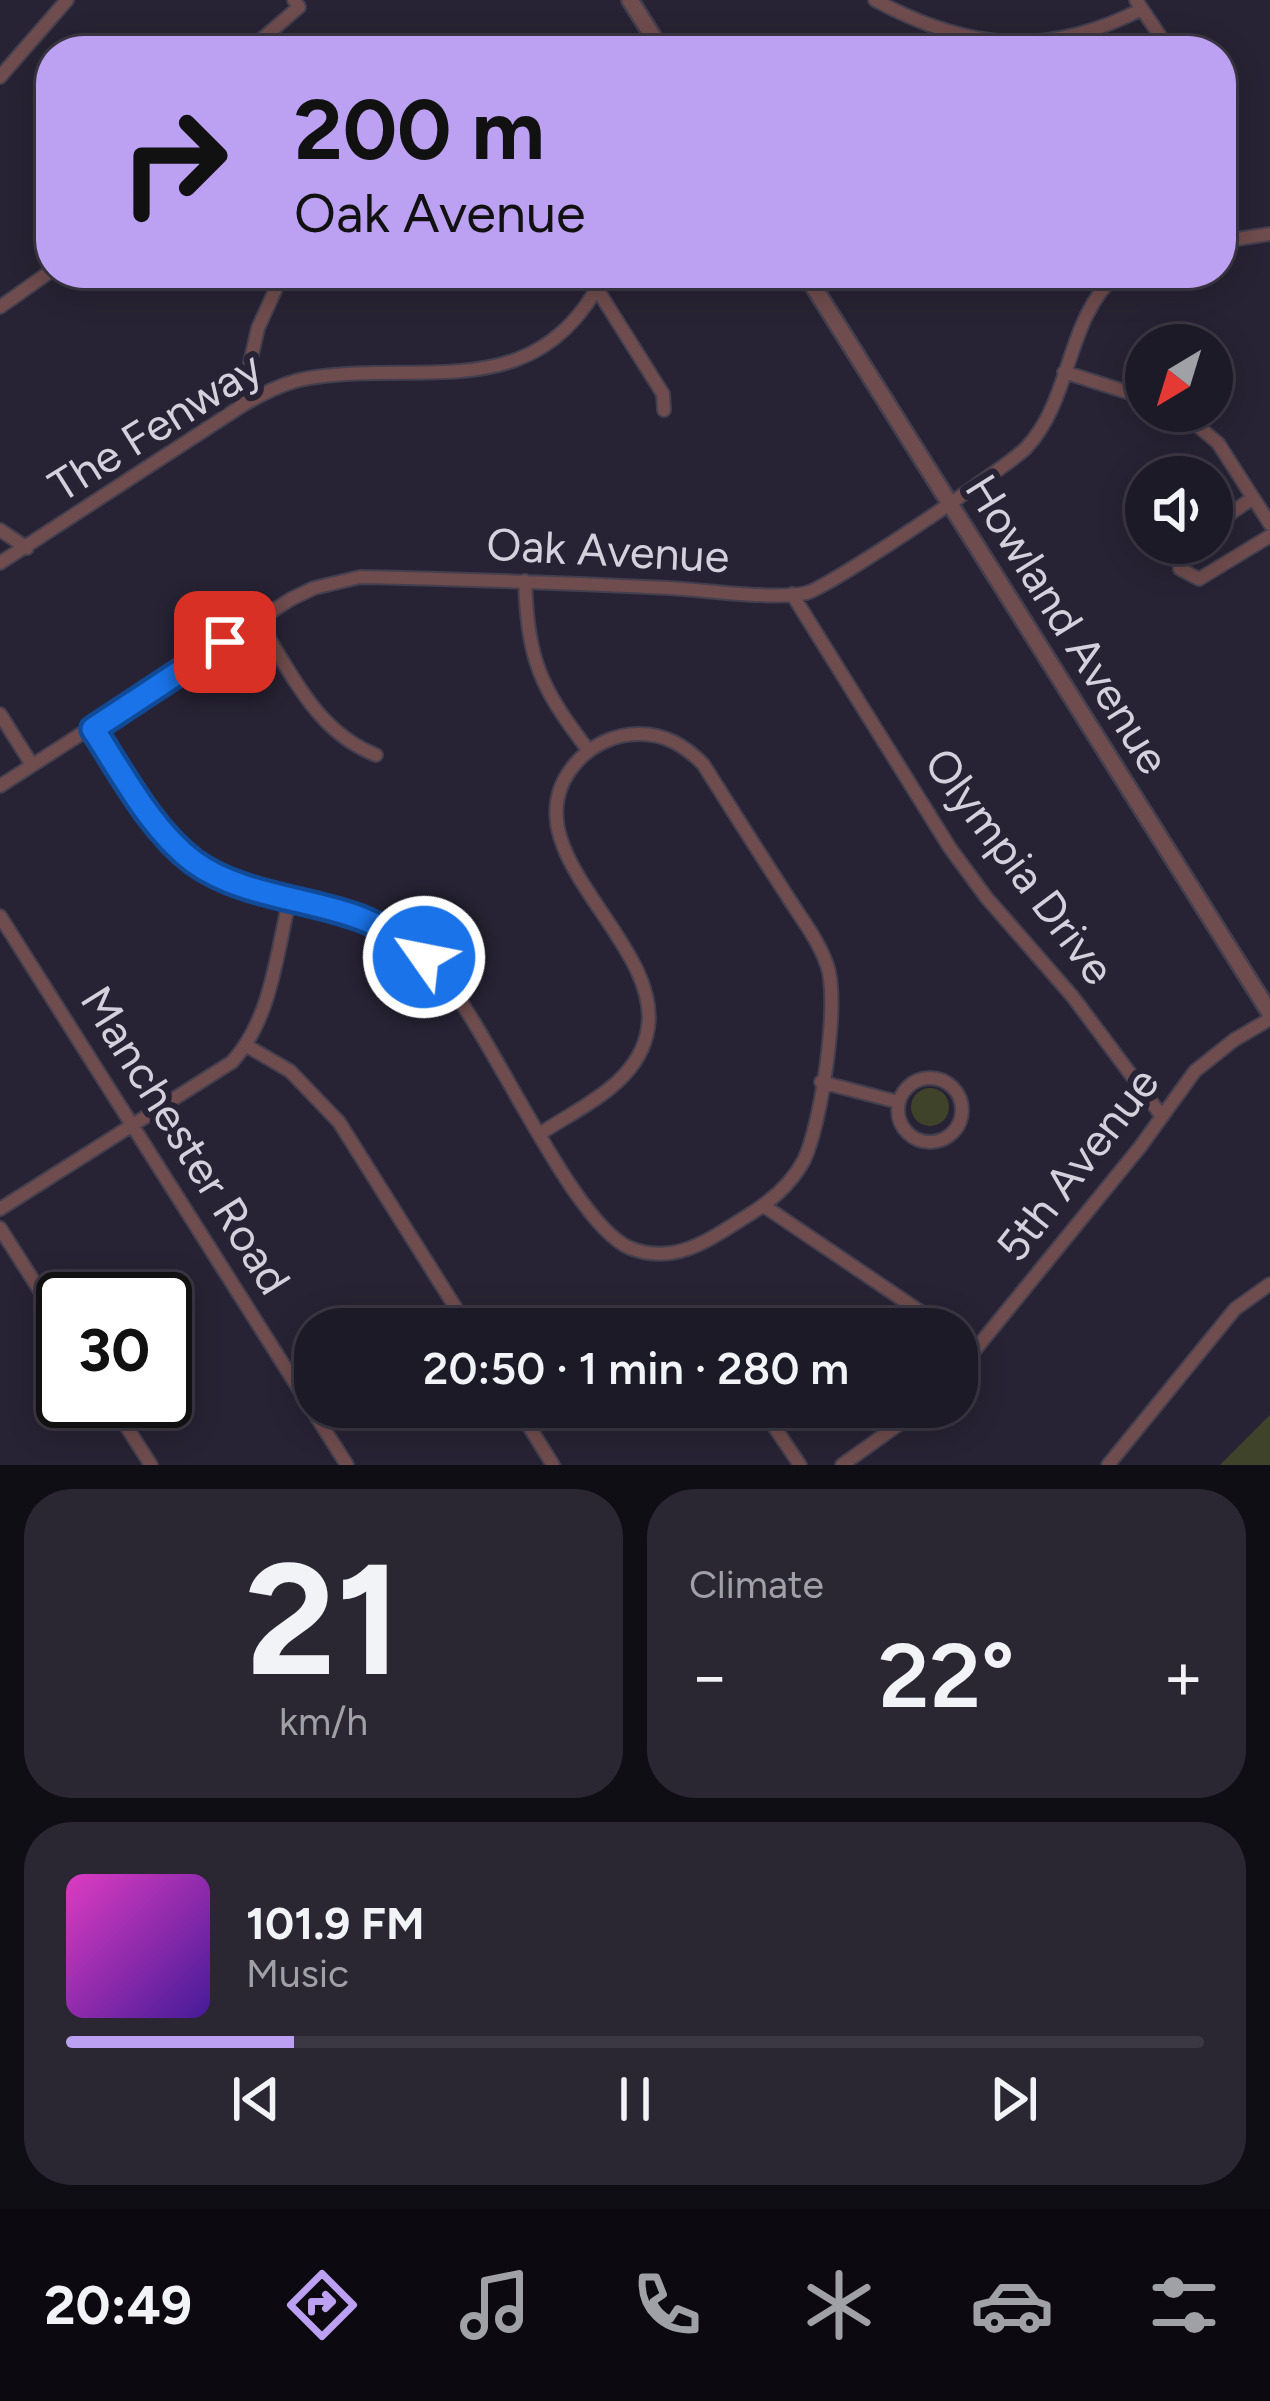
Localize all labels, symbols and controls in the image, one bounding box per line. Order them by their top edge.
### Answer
text: 200 m [294,79,545,180]
icon: right [96,84,252,240]
text: Oak Avenue [294,181,586,246]
north arrow [1125,324,1233,432]
map controls [1125,324,1233,564]
street label: The Fenway [39,339,271,513]
button: sound [1125,456,1233,564]
street label: Howland Avenue [954,465,1182,783]
street label: Oak Avenue [485,517,731,583]
pin [174,591,276,693]
icon: arrive [192,609,258,675]
street label: Olympia Drive [914,737,1126,995]
position arrow [361,894,487,1020]
street label: Manchester Road [70,976,302,1304]
street label: 5th Avenue [985,1056,1169,1272]
speed limit sign: 30 [36,1272,192,1428]
text: 20:50 · 1 min · 280 m [423,1341,849,1395]
text: 21 [245,1526,402,1713]
text: Climate [689,1561,824,1608]
text: 22° [878,1621,1015,1730]
text: − [689,1636,730,1716]
text: + [1163,1636,1204,1716]
text: km/h [279,1698,368,1745]
text: 101.9 FM [246,1896,425,1950]
text: Music [246,1950,349,1997]
icon: previous [223,2066,289,2132]
icon: pause [602,2066,668,2132]
icon: next [981,2066,1047,2132]
icon: directions [280,2263,364,2347]
icon: music [453,2263,537,2347]
icon: phone [625,2263,709,2347]
icon: climate [797,2263,881,2347]
icon: car [970,2263,1054,2347]
icon: filters [1142,2263,1226,2347]
text: 20:49 [44,2273,192,2338]

